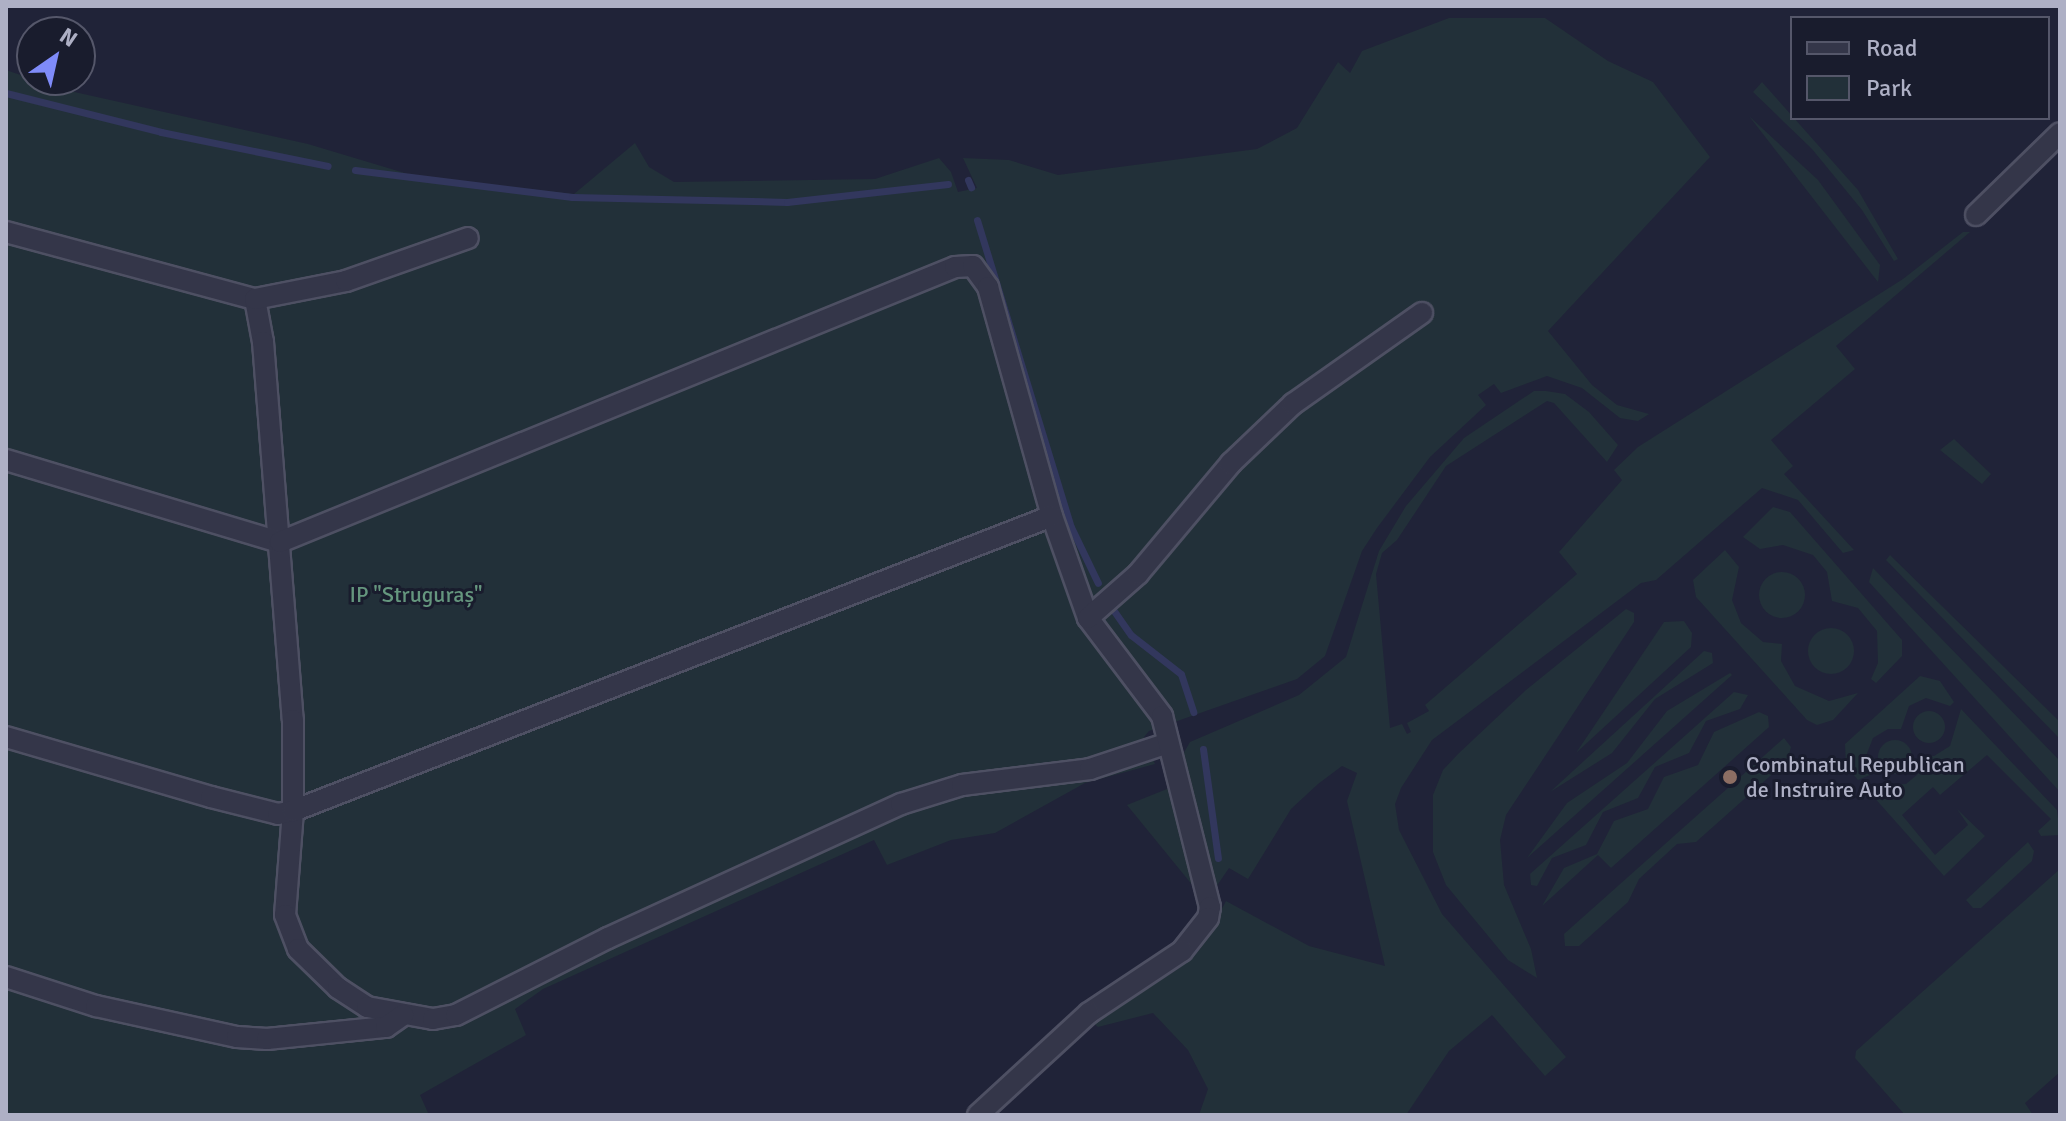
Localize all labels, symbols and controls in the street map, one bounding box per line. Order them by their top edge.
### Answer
north arrow [16,16,96,96]
legend [1790,16,2050,120]
text: N [55,22,82,53]
text: Road [1866,33,1917,63]
text: Park [1866,73,1912,103]
park label: IP "Struguraș" [349,582,483,608]
place label: Combinatul Republican de Instruire Auto [1746,751,1965,802]
marker: Combinatul Republican de Instruire Auto [1721,768,1739,786]

